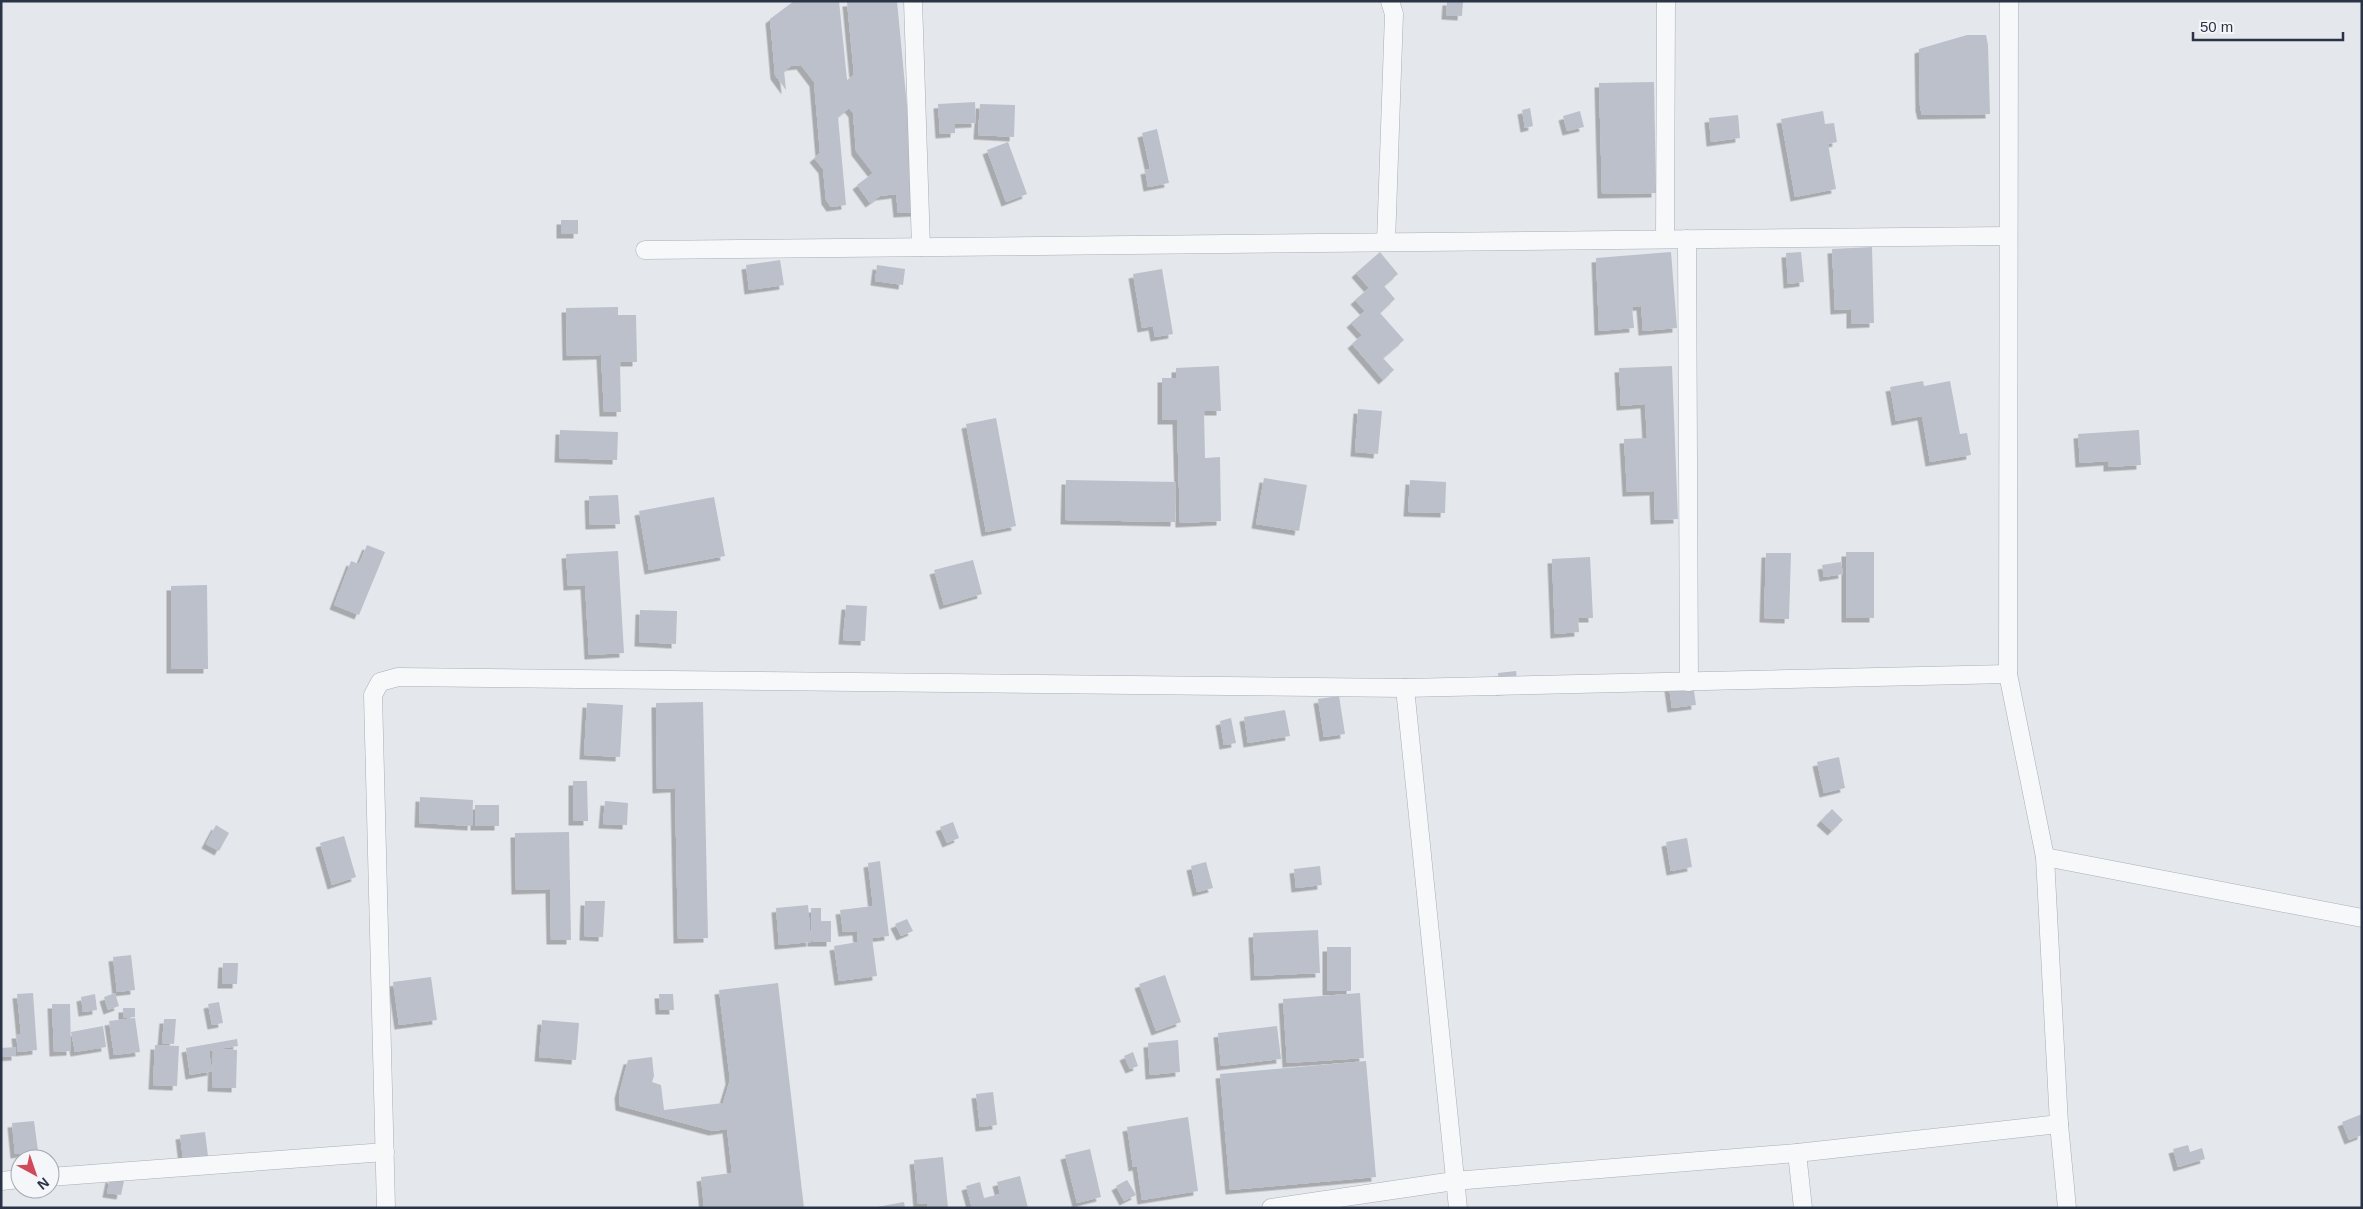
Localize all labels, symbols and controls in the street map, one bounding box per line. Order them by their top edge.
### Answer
scale bar [2193,10,2343,42]
text: 50 m [2200,18,2233,35]
north arrow [10,1149,60,1199]
text: N [34,1175,52,1193]

